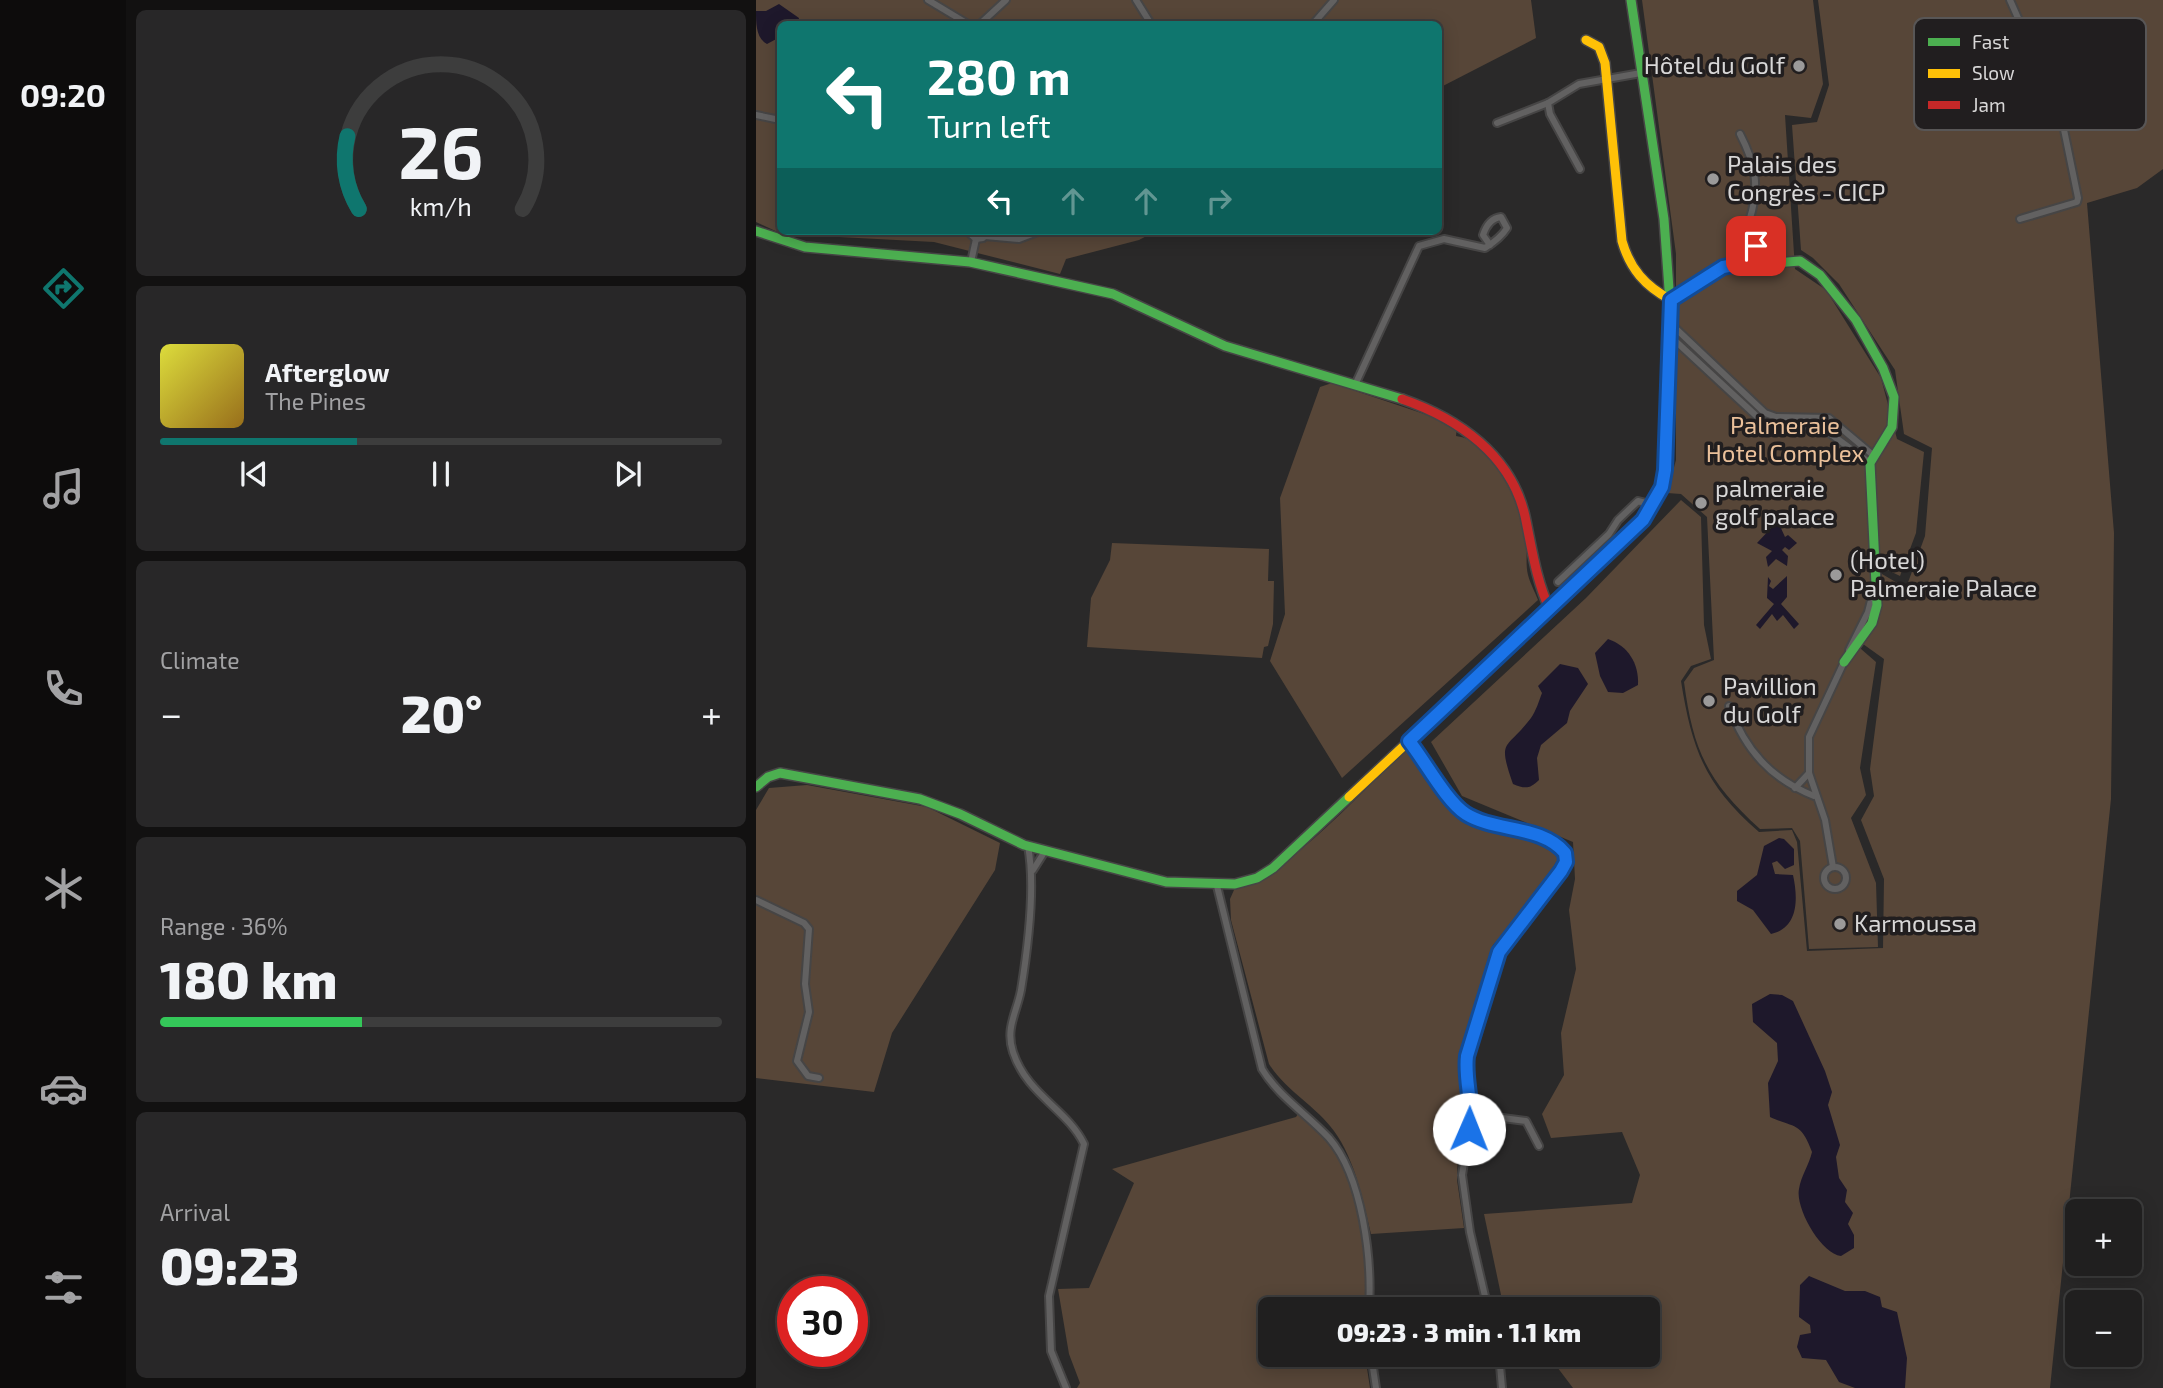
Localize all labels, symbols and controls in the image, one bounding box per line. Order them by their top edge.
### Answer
legend [1914,18,2146,130]
text: Fast [1972,30,2009,53]
text: 280 m [927,46,1071,105]
icon: left [812,49,903,140]
place label: Hôtel du Golf [1644,50,1786,79]
marker: Hôtel du Golf [1791,58,1807,74]
text: Slow [1972,61,2015,84]
text: 09:20 [20,75,106,113]
text: Jam [1972,93,2006,116]
text: 26 [398,106,484,194]
text: Turn left [927,106,1051,144]
place label: Palais des Congrès - CICP [1727,149,1885,206]
marker: Palais des Congrès - CICP [1705,171,1721,187]
icon: left [981,182,1019,220]
icon: ahead [1054,182,1092,220]
icon: ahead [1127,182,1165,220]
icon: right [1200,182,1238,220]
text: km/h [410,191,472,221]
pin [1726,216,1786,276]
icon: arrive [1737,227,1775,265]
icon: directions [39,264,88,313]
text: Afterglow [265,356,390,387]
text: The Pines [265,387,366,415]
park label: Palmeraie Hotel Complex [1706,410,1865,467]
icon: previous [235,455,273,493]
icon: pause [422,455,460,493]
icon: next [609,455,647,493]
icon: music [39,464,88,513]
place label: palmeraie golf palace [1715,473,1835,530]
marker: palmeraie golf palace [1693,495,1709,511]
place label: (Hotel) Palmeraie Palace [1850,545,2037,602]
marker: (Hotel) Palmeraie Palace [1828,567,1844,583]
text: Climate [160,646,240,674]
icon: phone [39,664,88,713]
place label: Pavillion du Golf [1723,671,1817,728]
text: 20° [401,681,482,743]
text: − [160,690,182,736]
text: + [701,690,722,736]
marker: Pavillion du Golf [1701,693,1717,709]
icon: climate [39,864,88,913]
place label: Karmoussa [1854,908,1977,937]
text: Range · 36% [160,912,288,940]
marker: Karmoussa [1832,916,1848,932]
text: 180 km [160,947,337,1009]
icon: car [39,1064,88,1113]
position arrow [1432,1092,1506,1166]
text: Arrival [160,1198,230,1226]
map controls [2065,1199,2142,1367]
button: + [2065,1199,2142,1276]
text: 09:23 [160,1233,299,1295]
icon: filters [39,1263,88,1312]
speed limit sign: 30 [777,1276,868,1367]
button: − [2065,1290,2142,1367]
text: 09:23 · 3 min · 1.1 km [1337,1316,1581,1347]

